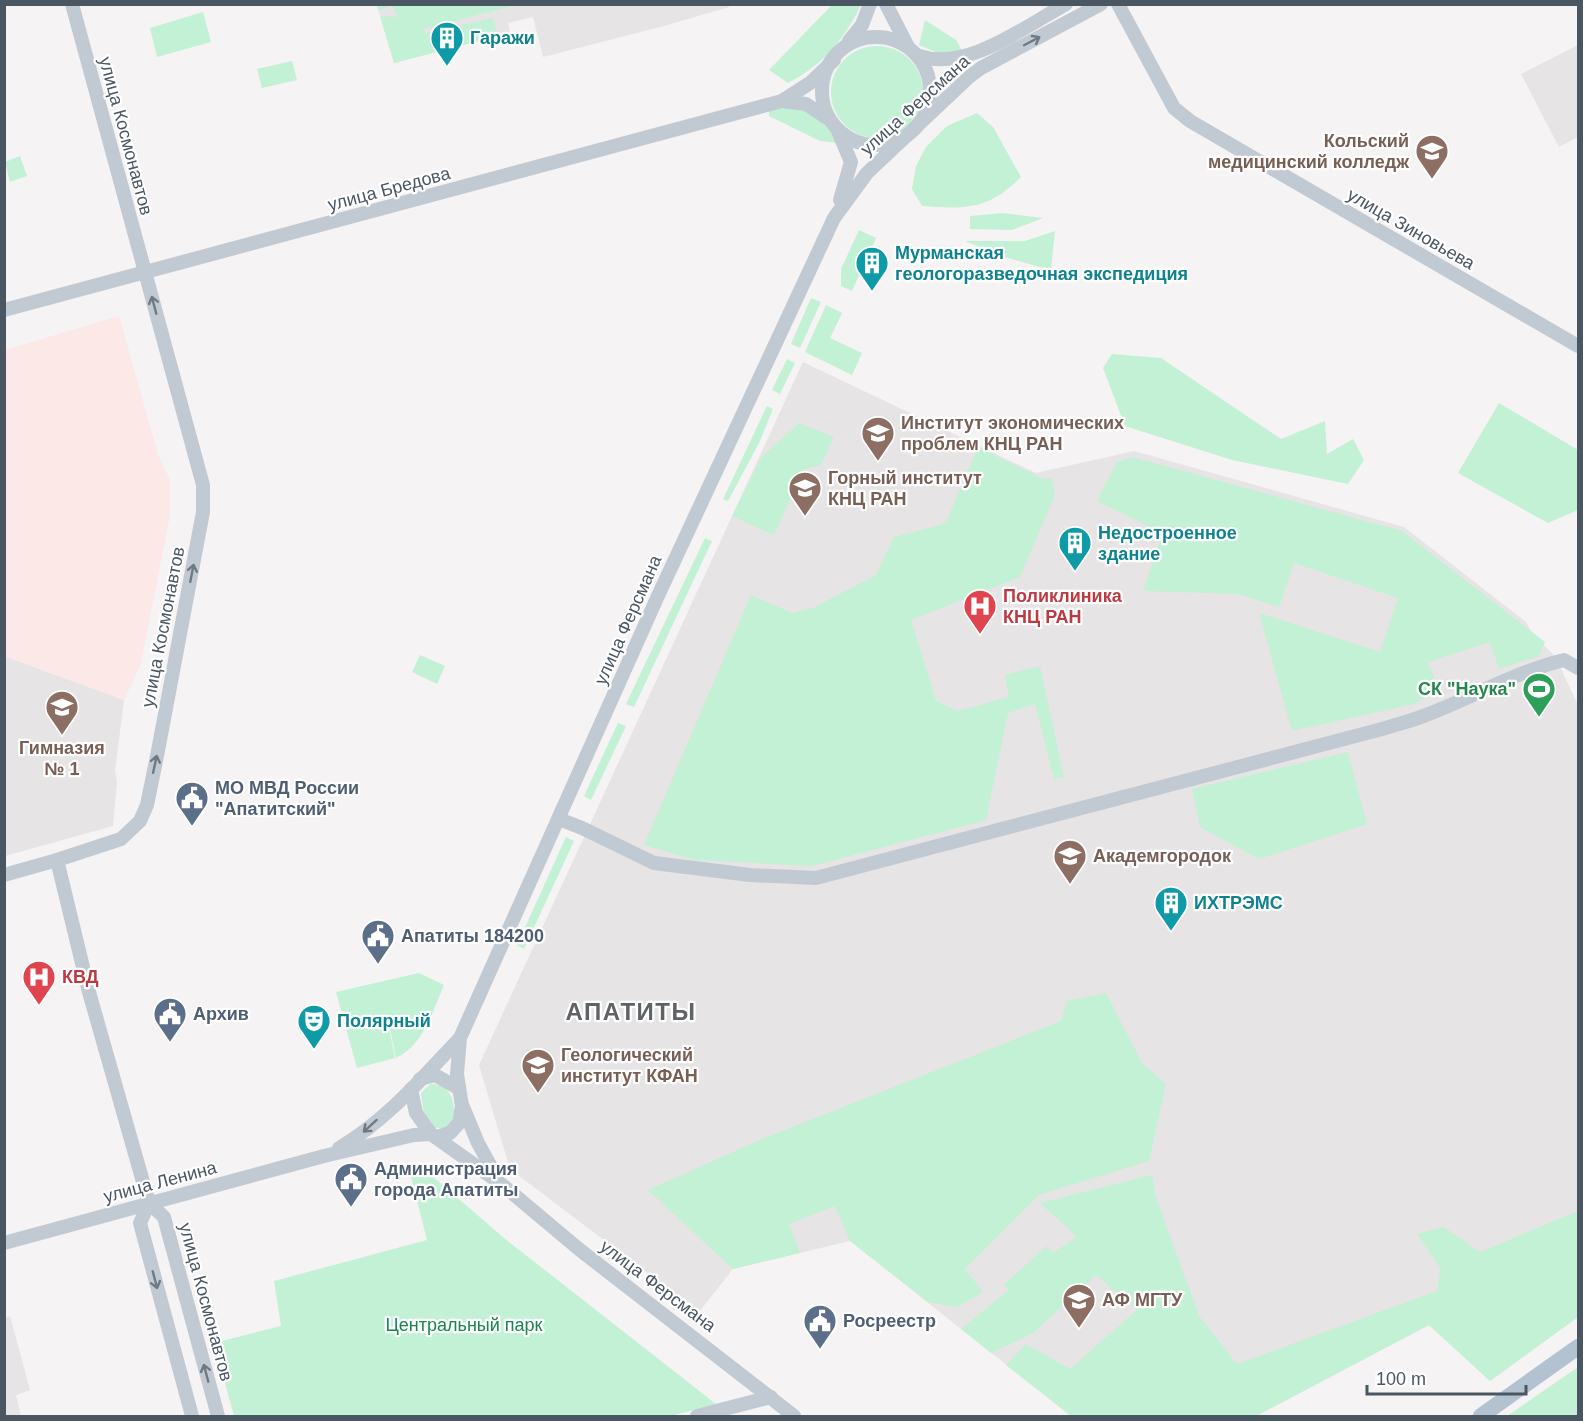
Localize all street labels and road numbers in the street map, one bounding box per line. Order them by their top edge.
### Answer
street label: улица Ферсмана [856,50,974,159]
street label: улица Космонавтов [95,55,157,217]
street label: улица Бредова [326,163,453,215]
street label: улица Зиновьева [1344,184,1479,274]
street label: улица Космонавтов [138,545,188,709]
street label: улица Ферсмана [590,551,666,688]
street label: улица Ленина [101,1157,220,1207]
street label: улица Космонавтов [175,1221,237,1383]
street label: улица Ферсмана [596,1236,721,1337]

